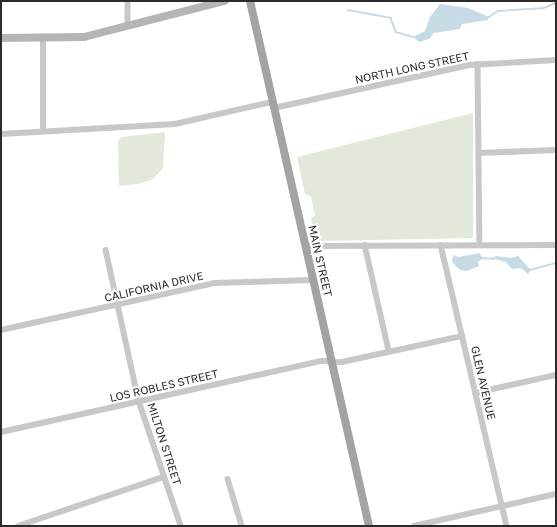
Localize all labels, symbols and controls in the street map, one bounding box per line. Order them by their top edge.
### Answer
street label: NORTH LONG STREET [354,49,470,87]
street label: MAIN STREET [305,224,335,298]
street label: CALIFORNIA DRIVE [103,269,205,305]
street label: GLEN AVENUE [468,345,498,421]
street label: LOS ROBLES STREET [108,367,220,405]
street label: MILTON STREET [144,401,184,487]

